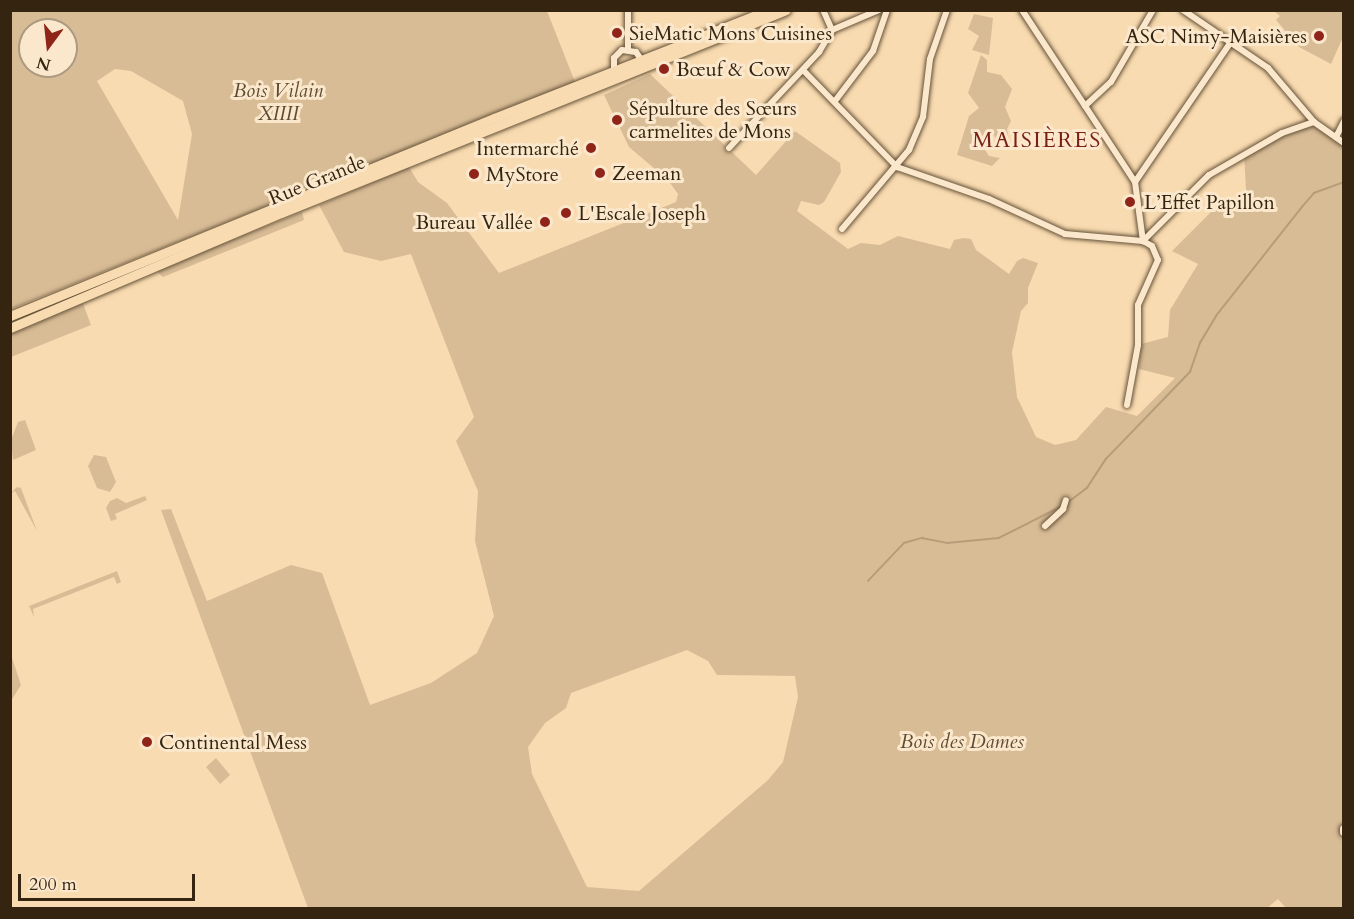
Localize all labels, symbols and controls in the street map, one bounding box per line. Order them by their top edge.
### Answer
north arrow [18,18,78,78]
place label: SieMatic Mons Cuisines [629,21,832,45]
place label: ASC Nimy-Maisières [1125,24,1307,48]
marker: SieMatic Mons Cuisines [610,26,624,40]
marker: ASC Nimy-Maisières [1312,29,1326,43]
text: N [34,51,53,76]
place label: Bœuf & Cow [676,57,791,81]
marker: Bœuf & Cow [657,62,671,76]
park label: Bois Vilain XIIII [233,78,323,125]
place label: Sépulture des Sœurs carmelites de Mons [629,96,797,143]
marker: Sépulture des Sœurs carmelites de Mons [610,113,624,127]
district label: MAISIÈRES [972,128,1102,154]
place label: Intermarché [476,136,579,160]
marker: Intermarché [584,141,598,155]
street label: Rue Grande [265,150,369,210]
place label: Zeeman [612,161,681,185]
place label: MyStore [486,162,559,186]
marker: Zeeman [593,166,607,180]
marker: MyStore [467,167,481,181]
place label: L’Effet Papillon [1144,190,1275,214]
marker: L’Effet Papillon [1121,193,1139,211]
place label: L'Escale Joseph [578,201,706,225]
marker: L'Escale Joseph [559,206,573,220]
place label: Bureau Vallée [415,210,533,234]
marker: Bureau Vallée [538,215,552,229]
park label: Bois des Dames [900,729,1024,753]
place label: Continental Mess [159,730,307,754]
marker: Continental Mess [140,735,154,749]
scale bar [21,862,198,900]
text: 200 m [29,872,77,897]

